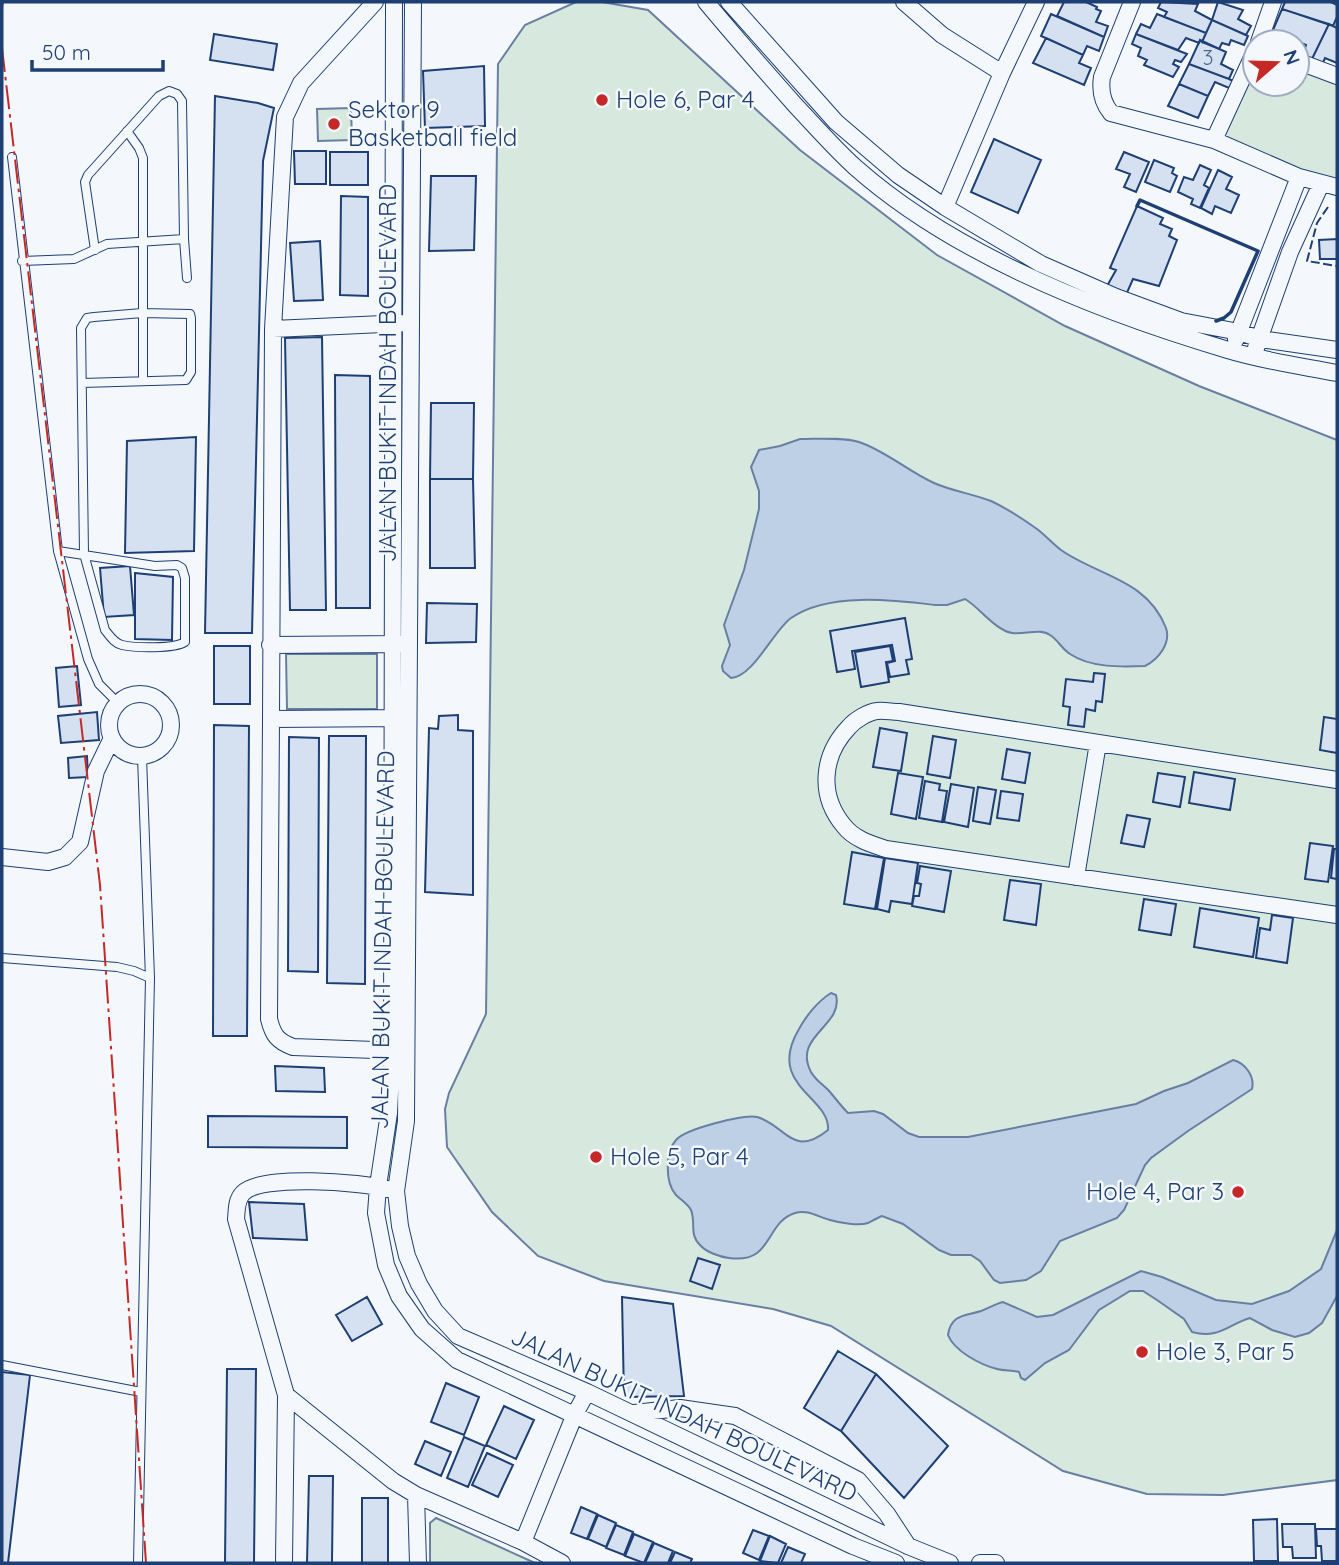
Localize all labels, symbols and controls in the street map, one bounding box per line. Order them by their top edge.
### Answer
scale bar [32,28,163,72]
north arrow [1241,28,1311,98]
text: 50 m [42,39,91,65]
house number: 3 [1202,44,1214,70]
text: N [1278,47,1306,68]
place label: Hole 6, Par 4 [616,84,754,114]
marker: Hole 6, Par 4 [594,92,610,108]
place label: Sektor 9 Basketball field [348,94,517,152]
marker: Sektor 9 Basketball field [326,116,342,132]
street label: JALAN BUKIT INDAH BOULEVARD [372,184,402,562]
street label: JALAN BUKIT INDAH BOULEVARD [364,750,400,1130]
place label: Hole 5, Par 4 [610,1141,749,1171]
marker: Hole 5, Par 4 [588,1149,604,1165]
place label: Hole 4, Par 3 [1086,1176,1224,1206]
marker: Hole 4, Par 3 [1230,1184,1246,1200]
street label: JALAN BUKIT INDAH BOULEVARD [506,1320,862,1508]
place label: Hole 3, Par 5 [1156,1336,1295,1366]
marker: Hole 3, Par 5 [1134,1344,1150,1360]

